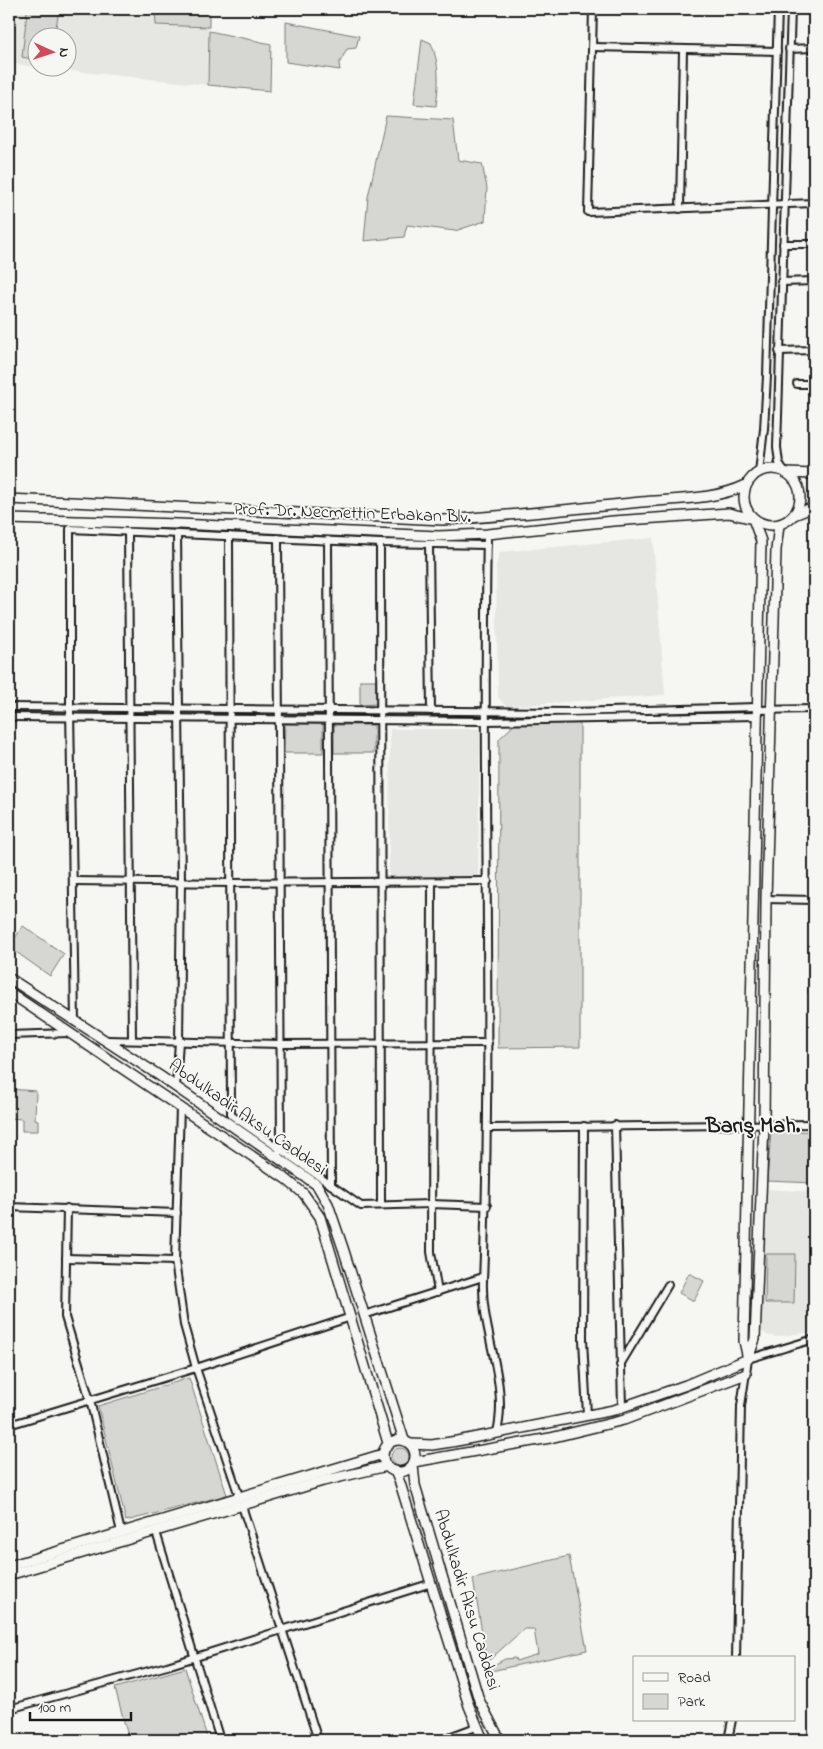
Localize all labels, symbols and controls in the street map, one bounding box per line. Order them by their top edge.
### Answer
north arrow [28,28,78,78]
text: N [53,47,74,58]
street label: Prof. Dr. Necmettin Erbakan Blv. [233,497,472,531]
street label: Abdulkadir Aksu Caddesi [162,1053,332,1183]
district label: Barış Mah. [705,1111,801,1143]
street label: Abdulkadir Aksu Caddesi [426,1506,506,1694]
legend [633,1656,796,1722]
text: Road [678,1667,711,1689]
scale bar [30,1689,131,1721]
text: Park [678,1691,706,1713]
text: 100 m [38,1697,71,1719]

